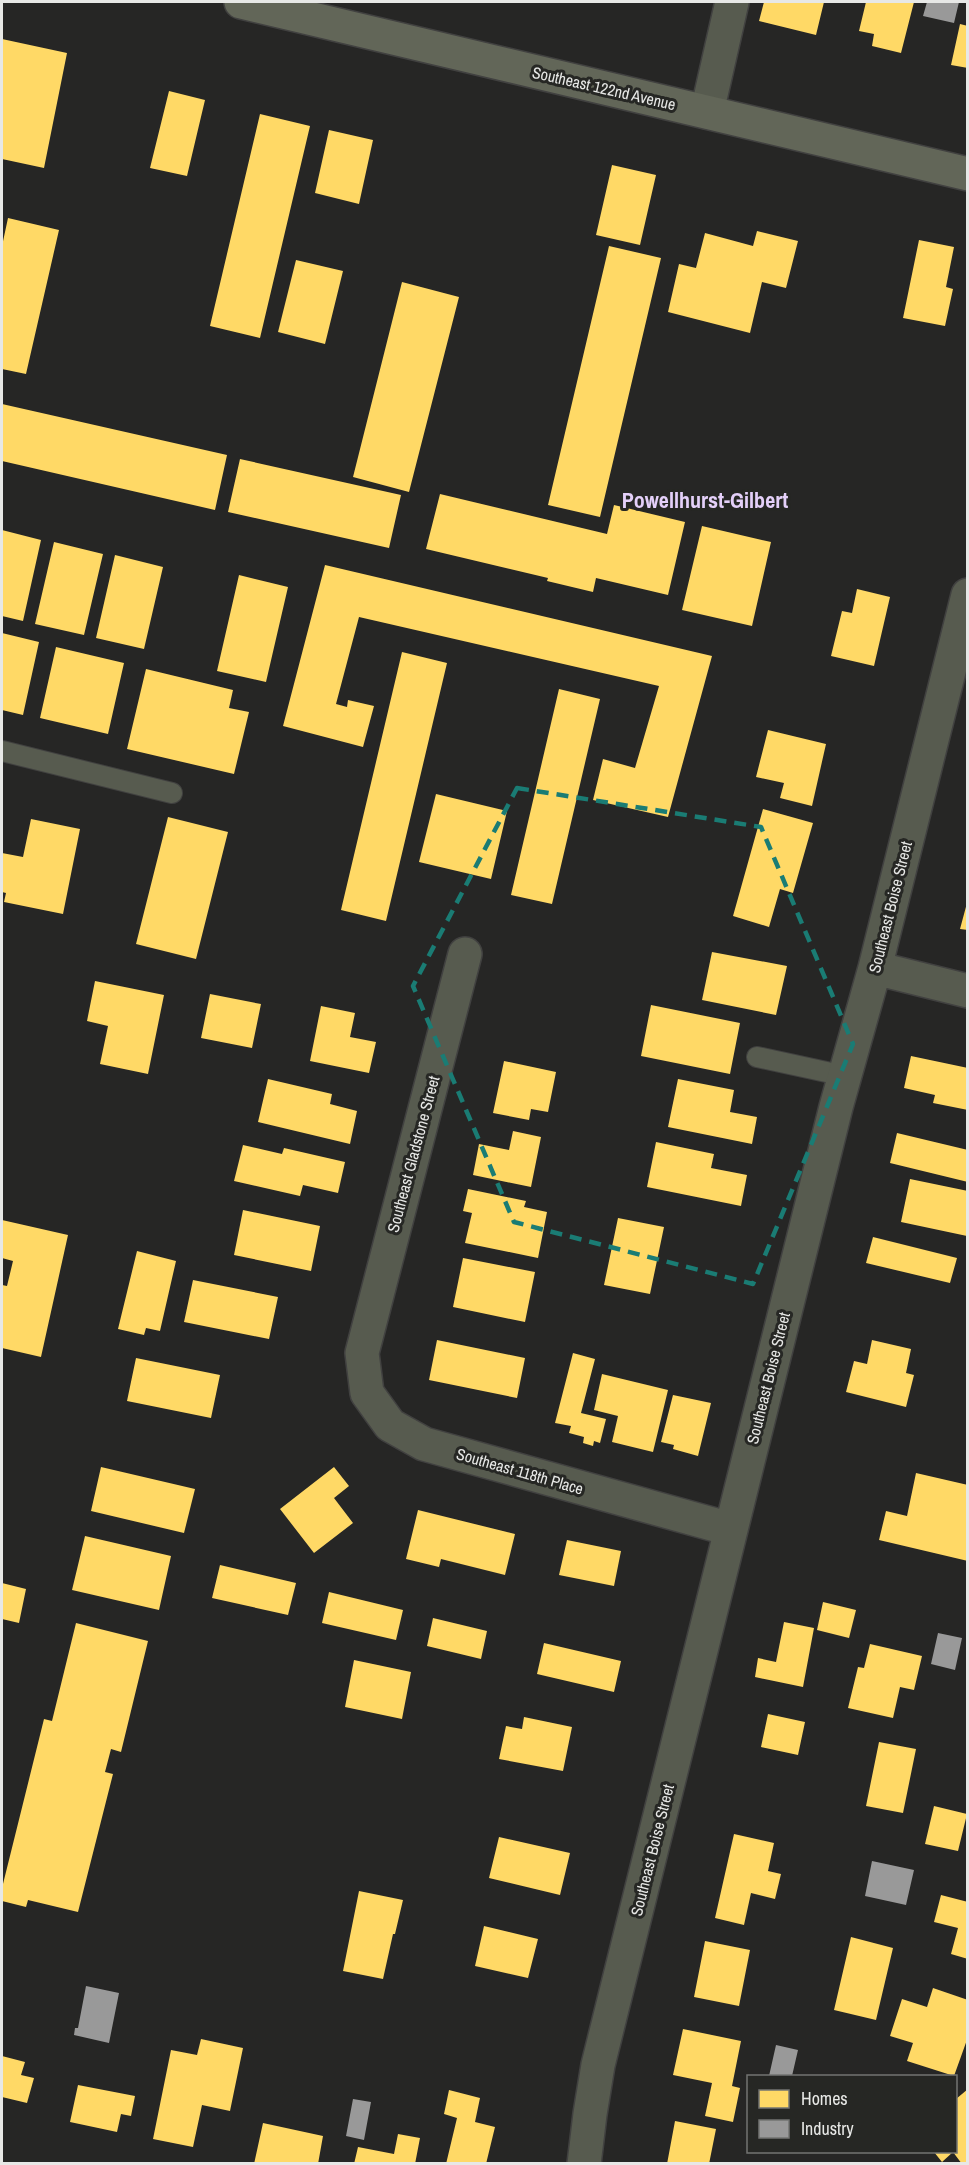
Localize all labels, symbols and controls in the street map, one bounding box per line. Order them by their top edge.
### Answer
street label: Southeast 122nd Avenue [530,61,678,115]
district label: Powellhurst-Gilbert [622,485,788,515]
street label: Southeast Boise Street [863,839,917,975]
street label: Southeast Gladstone Street [382,1073,445,1235]
street label: Southeast Boise Street [741,1310,795,1446]
street label: Southeast 118th Place [454,1442,586,1500]
street label: Southeast Boise Street [625,1782,679,1918]
legend [747,2075,957,2153]
text: Homes [801,2086,848,2111]
text: Industry [801,2116,854,2141]

